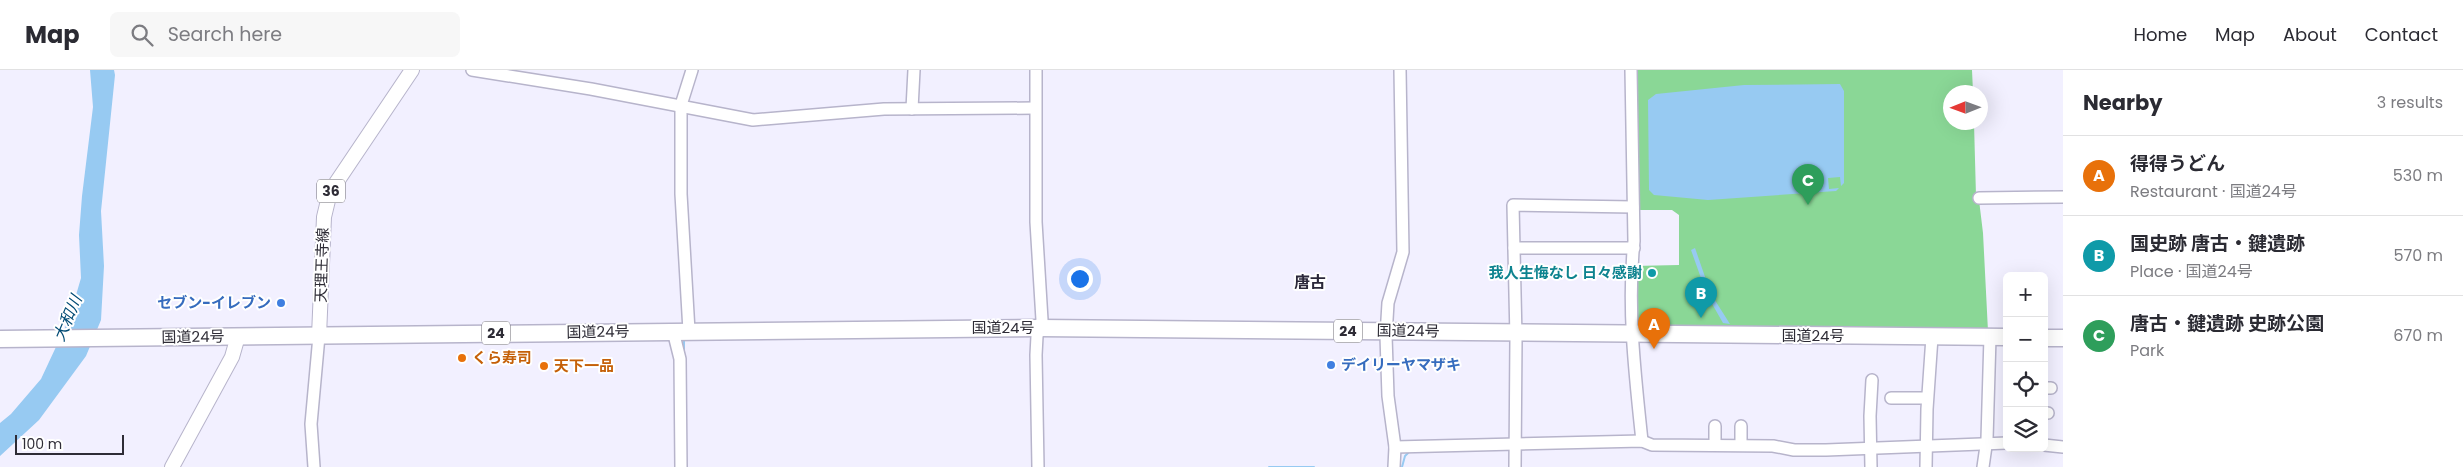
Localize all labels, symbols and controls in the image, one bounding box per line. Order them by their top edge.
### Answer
search box [110,12,460,57]
text: Map [25,18,80,51]
icon: search [128,21,156,49]
text: Search here [168,21,282,48]
text: Home [2133,22,2187,47]
text: Map [2215,22,2255,47]
text: About [2283,22,2337,47]
text: Contact [2365,22,2438,47]
north arrow [1943,85,1988,130]
text: Nearby [2083,88,2163,117]
text: 3 results [2377,91,2443,114]
text: 得得うどん [2130,150,2225,177]
pin: C [1792,164,1824,205]
text: A [2093,164,2105,187]
text: 530 m [2393,164,2443,187]
road number: 36 [317,180,345,202]
text: Restaurant · 国道24号 [2130,180,2297,203]
street label: 天理王寺線 [310,227,333,303]
text: 国史跡 唐古・鍵遺跡 [2130,230,2305,257]
text: B [2094,244,2104,267]
text: 570 m [2393,244,2443,267]
text: Place · 国道24号 [2130,260,2253,283]
place label: 我人生悔なし 日々感謝 [1489,262,1642,283]
your location [1067,266,1093,292]
marker: 我人生悔なし 日々感謝 [1646,267,1658,279]
district label: 唐古 [1294,271,1326,294]
map controls [2003,272,2048,452]
button: + [2003,272,2048,317]
pin: B [1685,277,1717,318]
water label: 大和川 [47,290,88,345]
place label: セブン-イレブン [157,292,271,313]
marker: セブン-イレブン [275,297,287,309]
pin: A [1638,308,1670,349]
text: 唐古・鍵遺跡 史跡公園 [2130,310,2324,337]
street label: 国道24号 [971,317,1035,338]
button: − [2003,317,2048,362]
street label: 国道24号 [1376,319,1440,342]
street label: 国道24号 [566,320,630,343]
road number: 24 [1334,320,1362,342]
road number: 24 [482,322,510,344]
text: C [2093,324,2105,347]
text: 670 m [2393,324,2443,347]
street label: 国道24号 [161,325,225,348]
street label: 国道24号 [1781,325,1845,346]
text: Park [2130,339,2164,362]
place label: くら寿司 [472,347,532,368]
marker: くら寿司 [456,352,468,364]
place label: デイリーヤマザキ [1341,354,1461,375]
place label: 天下一品 [554,355,614,376]
marker: デイリーヤマザキ [1325,359,1337,371]
marker: 天下一品 [538,360,550,372]
button: locate [2003,362,2048,407]
button: layers [2003,407,2048,452]
scale bar [15,432,124,455]
text: 100 m [22,434,62,454]

